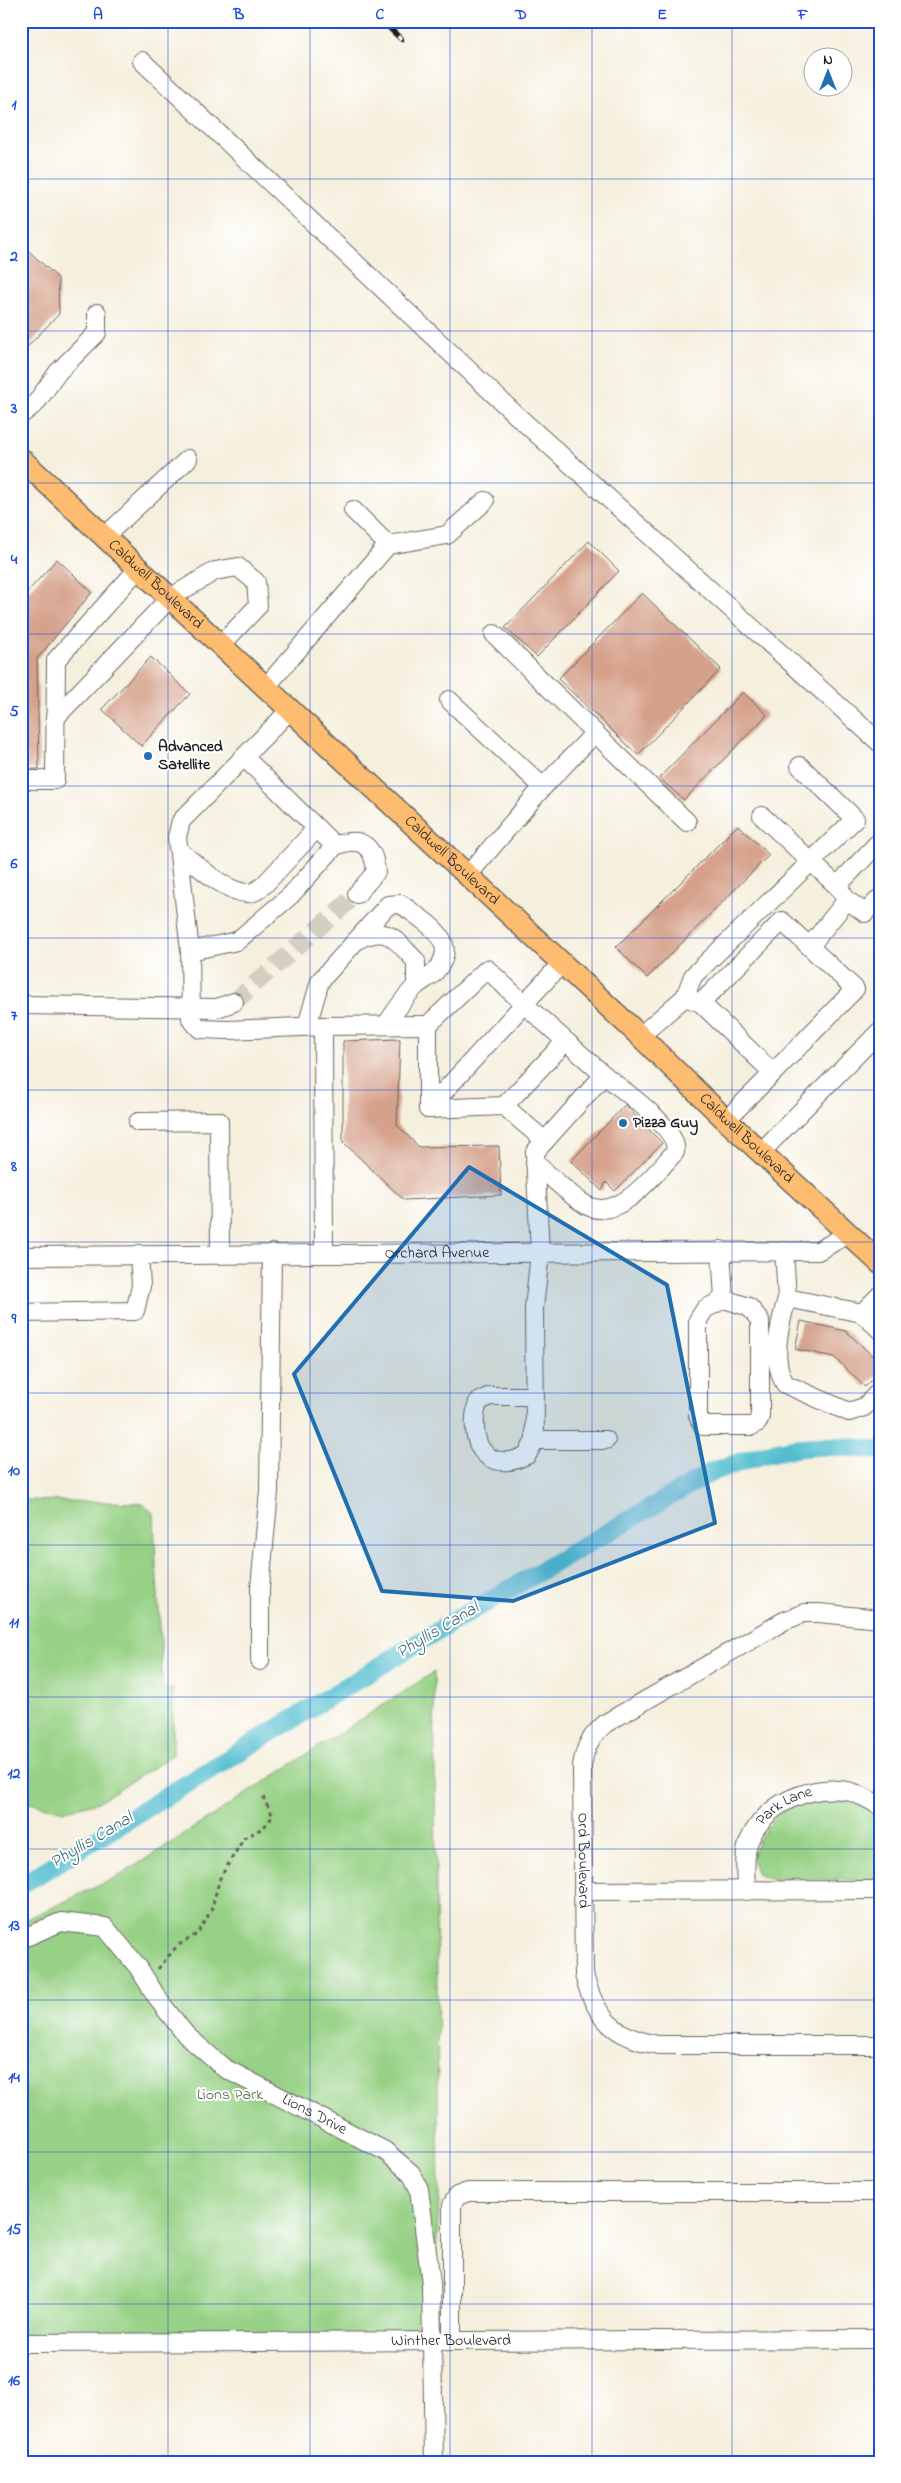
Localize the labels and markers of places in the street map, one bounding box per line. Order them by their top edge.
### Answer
place label: Advanced Satellite [158,735,223,777]
marker: Advanced Satellite [142,750,154,762]
place label: Pizza Guy [633,1111,698,1136]
marker: Pizza Guy [617,1117,629,1129]

